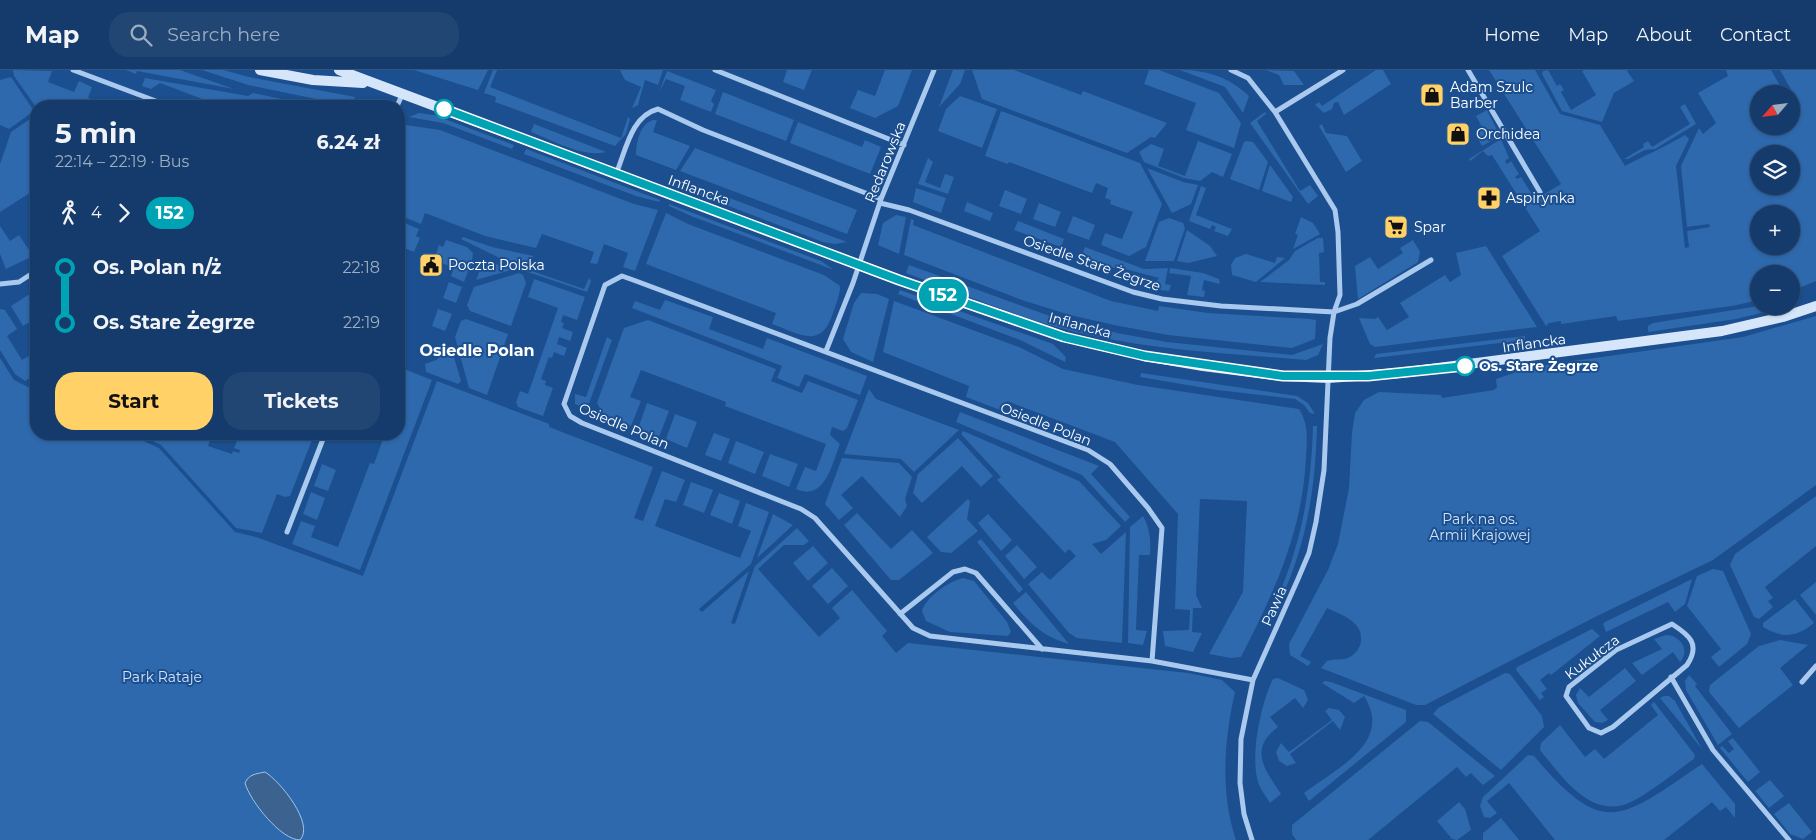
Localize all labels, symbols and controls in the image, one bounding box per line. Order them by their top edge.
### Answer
search box [109,12,459,57]
text: Map [25,20,79,49]
icon: search [127,21,155,49]
text: Search here [167,23,280,46]
text: Home [1484,24,1540,46]
text: Map [1568,24,1608,46]
text: About [1636,24,1692,46]
text: Contact [1720,24,1791,46]
place label: Adam Szulc Barber [1450,78,1533,112]
shop icon: Adam Szulc Barber [1419,82,1445,108]
north arrow [1750,85,1800,135]
map controls [1750,85,1800,315]
unlabelled marker [434,99,454,119]
text: 5 min [55,116,137,150]
street label: Redarowska [861,119,909,205]
shop icon: Orchidea [1445,121,1471,147]
place label: Orchidea [1476,125,1540,143]
text: 6.24 zł [317,131,380,154]
button: layers [1750,145,1800,195]
text: 22:14 – 22:19 · Bus [55,152,189,171]
street label: Inflancka [666,171,732,209]
pharmacy icon: Aspirynka [1476,185,1502,211]
place label: Aspirynka [1506,189,1575,207]
icon: walk [55,199,83,227]
icon: forward [110,199,138,227]
text: 152 [156,202,184,224]
text: 4 [91,203,102,222]
button: + [1750,205,1800,255]
supermarket icon: Spar [1383,214,1409,240]
place label: Spar [1414,218,1446,236]
street label: Osiedle Stare Żegrze [1021,231,1163,295]
public building icon: Poczta Polska [418,252,444,278]
text: Os. Polan n/ż [93,256,221,279]
place label: Poczta Polska [448,256,545,274]
text: 22:18 [342,258,380,277]
button: − [1750,265,1800,315]
line badge: 152 [914,279,972,311]
text: 152 [929,284,957,306]
street label: Inflancka [1047,308,1113,342]
text: Os. Stare Żegrze [93,311,255,334]
text: 22:19 [343,313,380,332]
street label: Inflancka [1501,330,1567,356]
district label: Osiedle Polan [419,341,535,360]
marker: Os. Stare Żegrze [1455,356,1475,376]
place label: Os. Stare Żegrze [1479,357,1598,375]
button: Start [55,372,213,430]
button: Tickets [223,372,380,430]
street label: Osiedle Polan [998,398,1094,450]
street label: Osiedle Polan [576,399,672,453]
park label: Park na os. Armii Krajowej [1429,510,1531,544]
street label: Pawia [1257,583,1291,629]
street label: Kukułcza [1561,631,1623,683]
park label: Park Rataje [122,668,202,686]

